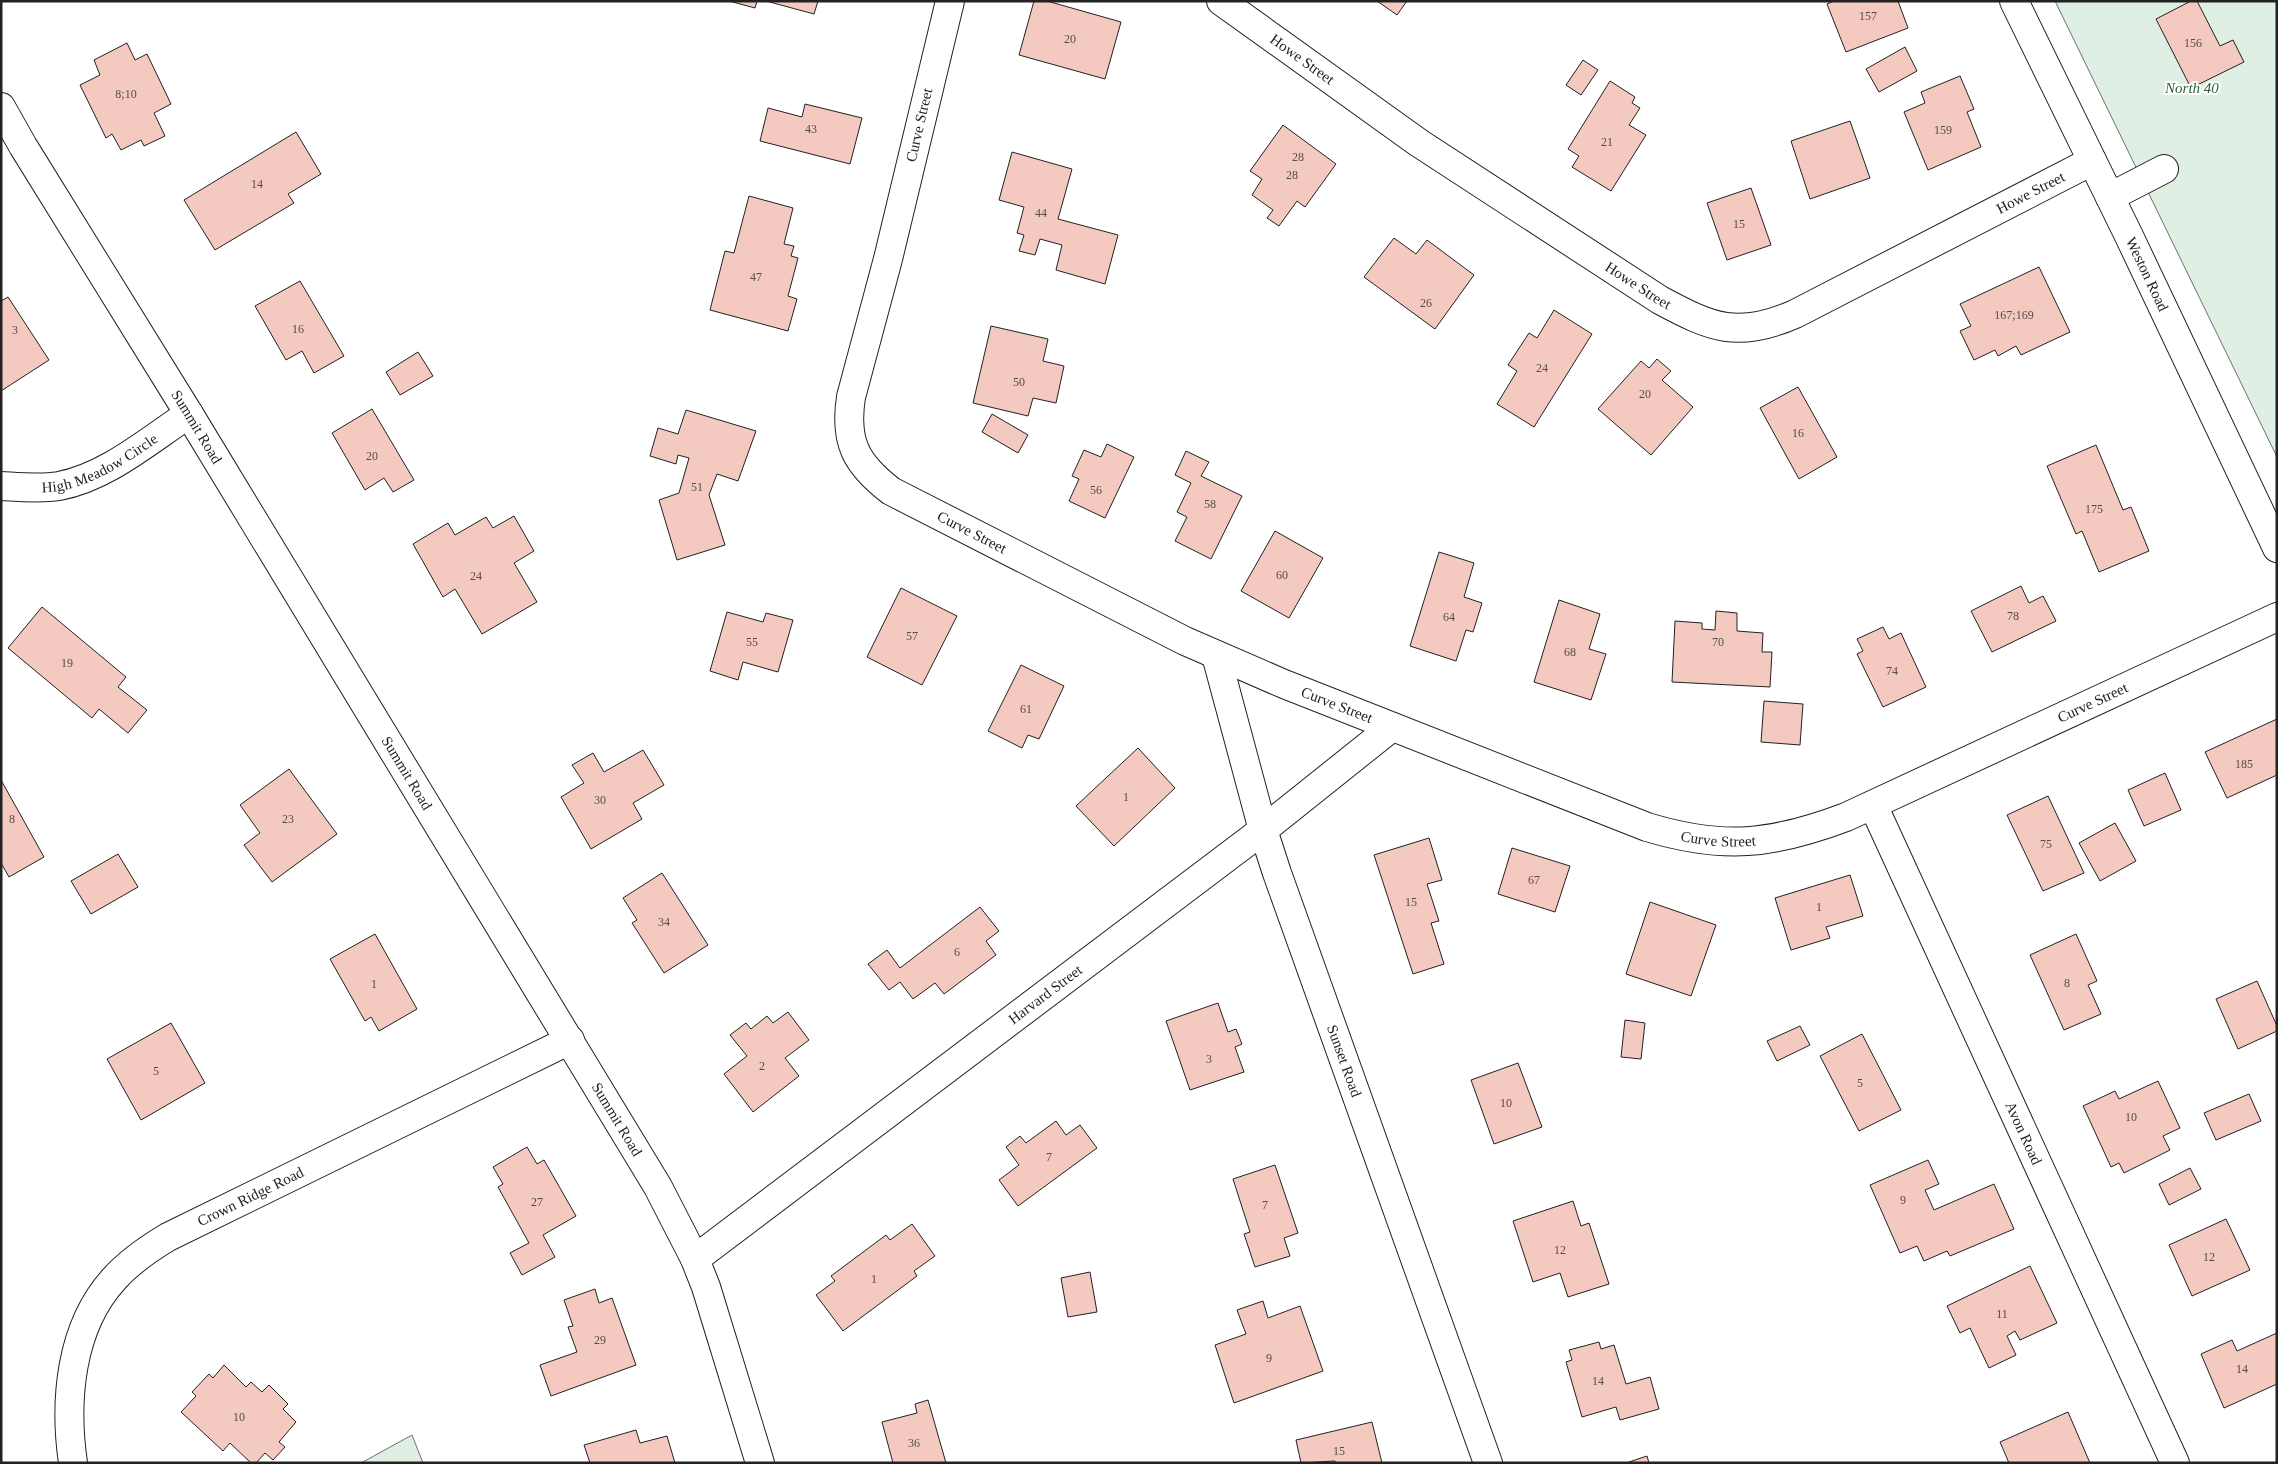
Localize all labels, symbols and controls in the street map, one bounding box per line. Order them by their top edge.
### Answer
house number: 157 [1859,9,1877,23]
street label: Howe Street [1267,31,1338,88]
house number: 20 [1064,32,1076,46]
house number: 156 [2184,36,2202,50]
park label: North 40 [2164,80,2219,96]
street label: Curve Street [903,86,935,164]
house number: 8;10 [115,87,137,101]
house number: 43 [805,122,817,136]
house number: 159 [1934,123,1952,137]
house number: 21 [1601,135,1613,149]
house number: 28 [1292,150,1304,164]
house number: 28 [1286,168,1298,182]
street label: Howe Street [1994,168,2068,217]
house number: 14 [251,177,263,191]
house number: 44 [1035,206,1047,220]
house number: 15 [1733,217,1745,231]
street label: Weston Road [2123,235,2172,314]
street label: Howe Street [1602,259,1674,313]
house number: 47 [750,270,762,284]
house number: 26 [1420,296,1432,310]
house number: 167;169 [1994,308,2034,322]
house number: 16 [292,322,304,336]
house number: 3 [12,323,18,337]
house number: 24 [1536,361,1548,375]
house number: 50 [1013,375,1025,389]
street label: Summit Road [168,387,225,467]
house number: 20 [1639,387,1651,401]
house number: 16 [1792,426,1804,440]
street label: High Meadow Circle [41,430,161,496]
house number: 20 [366,449,378,463]
house number: 51 [691,480,703,494]
house number: 56 [1090,483,1102,497]
house number: 58 [1204,497,1216,511]
house number: 175 [2085,502,2103,516]
street label: Curve Street [935,508,1010,557]
house number: 60 [1276,568,1288,582]
house number: 24 [470,569,482,583]
house number: 78 [2007,609,2019,623]
house number: 64 [1443,610,1455,624]
house number: 57 [906,629,918,643]
house number: 55 [746,635,758,649]
house number: 70 [1712,635,1724,649]
house number: 68 [1564,645,1576,659]
house number: 19 [61,656,73,670]
house number: 74 [1886,664,1898,678]
street label: Curve Street [2055,679,2131,726]
street label: Curve Street [1299,684,1376,726]
house number: 61 [1020,702,1032,716]
street label: Summit Road [378,733,435,813]
house number: 185 [2235,757,2253,771]
house number: 1 [1123,790,1129,804]
house number: 30 [594,793,606,807]
house number: 8 [9,812,15,826]
house number: 23 [282,812,294,826]
street label: Curve Street [1680,828,1757,850]
house number: 75 [2040,837,2052,851]
house number: 67 [1528,873,1540,887]
house number: 15 [1405,895,1417,909]
house number: 1 [1816,900,1822,914]
house number: 34 [658,915,670,929]
house number: 6 [954,945,960,959]
street label: Harvard Street [1005,961,1086,1027]
house number: 8 [2064,976,2070,990]
house number: 1 [371,977,377,991]
street label: Sunset Road [1324,1023,1365,1100]
house number: 3 [1206,1052,1212,1066]
house number: 2 [759,1059,765,1073]
house number: 5 [153,1064,159,1078]
house number: 5 [1857,1076,1863,1090]
street label: Summit Road [589,1080,646,1159]
house number: 10 [1500,1096,1512,1110]
street label: Avon Road [2002,1099,2045,1168]
house number: 10 [2125,1110,2137,1124]
house number: 7 [1046,1150,1052,1164]
street label: Crown Ridge Road [195,1164,306,1229]
house number: 9 [1900,1193,1906,1207]
house number: 27 [531,1195,543,1209]
house number: 7 [1262,1198,1268,1212]
house number: 12 [1554,1243,1566,1257]
house number: 12 [2203,1250,2215,1264]
house number: 1 [871,1272,877,1286]
house number: 11 [1996,1307,2008,1321]
house number: 29 [594,1333,606,1347]
house number: 9 [1266,1351,1272,1365]
house number: 14 [2236,1362,2248,1376]
house number: 14 [1592,1374,1604,1388]
house number: 10 [233,1410,245,1424]
house number: 36 [908,1436,920,1450]
house number: 15 [1333,1444,1345,1458]

